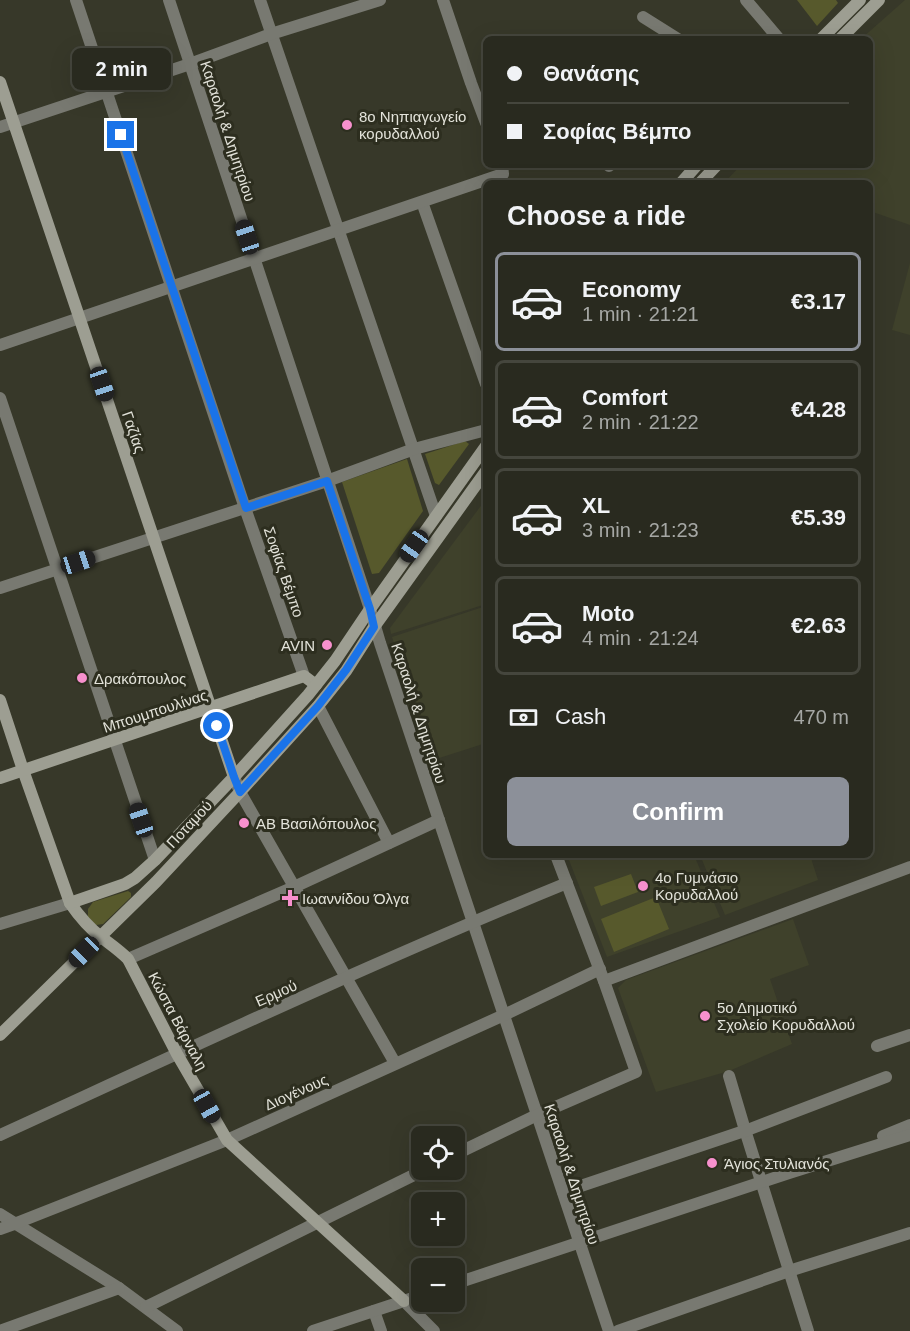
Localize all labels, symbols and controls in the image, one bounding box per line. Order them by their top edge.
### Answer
callout: 2 min [72,48,170,90]
text: 2 min [95,58,148,80]
street label: Καραολή & Δημητρίου [197,59,259,203]
text: Θανάσης [543,61,639,86]
place label: 8ο Νηπιαγωγείο κορυδαλλού [359,108,466,142]
marker: 8ο Νηπιαγωγείο κορυδαλλού [340,118,354,132]
text: Σοφίας Βέμπο [543,119,692,144]
route end [107,121,134,148]
text: Choose a ride [507,201,686,231]
car [233,217,261,257]
icon: car [510,275,564,329]
text: Economy [582,277,681,302]
text: €3.17 [791,289,846,314]
text: 1 min · 21:21 [582,303,699,325]
car [88,364,116,404]
icon: car [510,383,564,437]
text: Comfort [582,385,668,410]
text: €4.28 [791,397,846,422]
street label: Γαζίας [119,409,149,455]
text: 2 min · 21:22 [582,411,699,433]
icon: car [510,491,564,545]
text: XL [582,493,610,518]
text: €5.39 [791,505,846,530]
text: 3 min · 21:23 [582,519,699,541]
street label: Σοφίας Βέμπο [261,525,307,619]
car [396,526,432,566]
car [58,548,98,576]
icon: car [510,599,564,653]
text: Moto [582,601,635,626]
text: €2.63 [791,613,846,638]
text: 4 min · 21:24 [582,627,699,649]
place label: AVIN [281,637,315,654]
marker: AVIN [320,638,334,652]
street label: Καραολή & Δημητρίου [388,641,450,785]
place label: Δρακόπουλος [94,670,186,687]
marker: Δρακόπουλος [75,671,89,685]
street label: Μπουμπουλίνας [101,686,209,736]
icon: cash [507,701,540,734]
text: Cash [555,704,606,729]
text: 470 m [793,706,849,728]
route start [203,712,230,739]
button: Confirm [507,777,849,846]
street label: Ποταμού [163,797,215,851]
car [127,800,155,840]
place label: ΑΒ Βασιλόπουλος [256,815,376,832]
marker: ΑΒ Βασιλόπουλος [237,816,251,830]
place label: 4ο Γυμνάσιο Κορυδαλλού [655,869,738,903]
marker: 4ο Γυμνάσιο Κορυδαλλού [636,879,650,893]
place label: Ιωαννίδου Όλγα [302,890,410,907]
marker: Ιωαννίδου Όλγα [283,891,297,905]
car [65,933,103,971]
street label: Κώστα Βάρναλη [145,969,211,1073]
street label: Ερμού [253,976,299,1010]
place label: 5ο Δημοτικό Σχολείο Κορυδαλλού [717,999,855,1033]
marker: 5ο Δημοτικό Σχολείο Κορυδαλλού [698,1009,712,1023]
street label: Διογένους [262,1071,330,1113]
car [190,1086,224,1126]
street label: Καραολή & Δημητρίου [541,1102,603,1246]
map controls [411,1126,465,1312]
button: locate [411,1126,465,1180]
place label: Άγιος Στυλιανός [724,1155,830,1172]
marker: Άγιος Στυλιανός [705,1156,719,1170]
button: + [411,1192,465,1246]
button: − [411,1258,465,1312]

